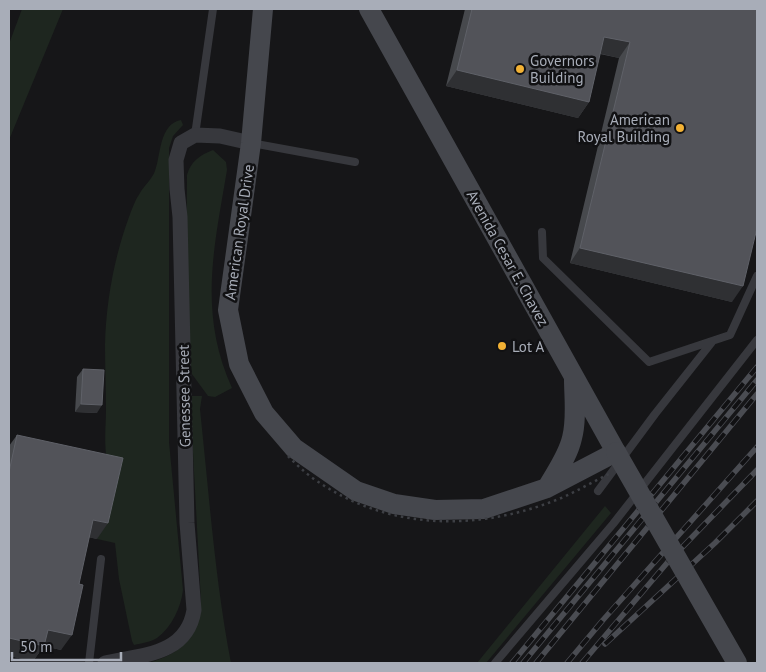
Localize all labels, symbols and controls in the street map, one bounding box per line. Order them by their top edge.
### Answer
place label: Governors Building [530,51,595,87]
marker: Governors Building [514,63,526,75]
place label: American Royal Building [578,110,670,146]
marker: American Royal Building [674,122,686,134]
street label: American Royal Drive [220,163,258,301]
street label: Avenida Cesar E. Chavez [463,187,553,329]
place label: Lot A [512,337,545,356]
marker: Lot A [496,340,508,352]
street label: Genessee Street [174,345,194,447]
scale bar [12,630,121,662]
text: 50 m [20,637,53,656]

